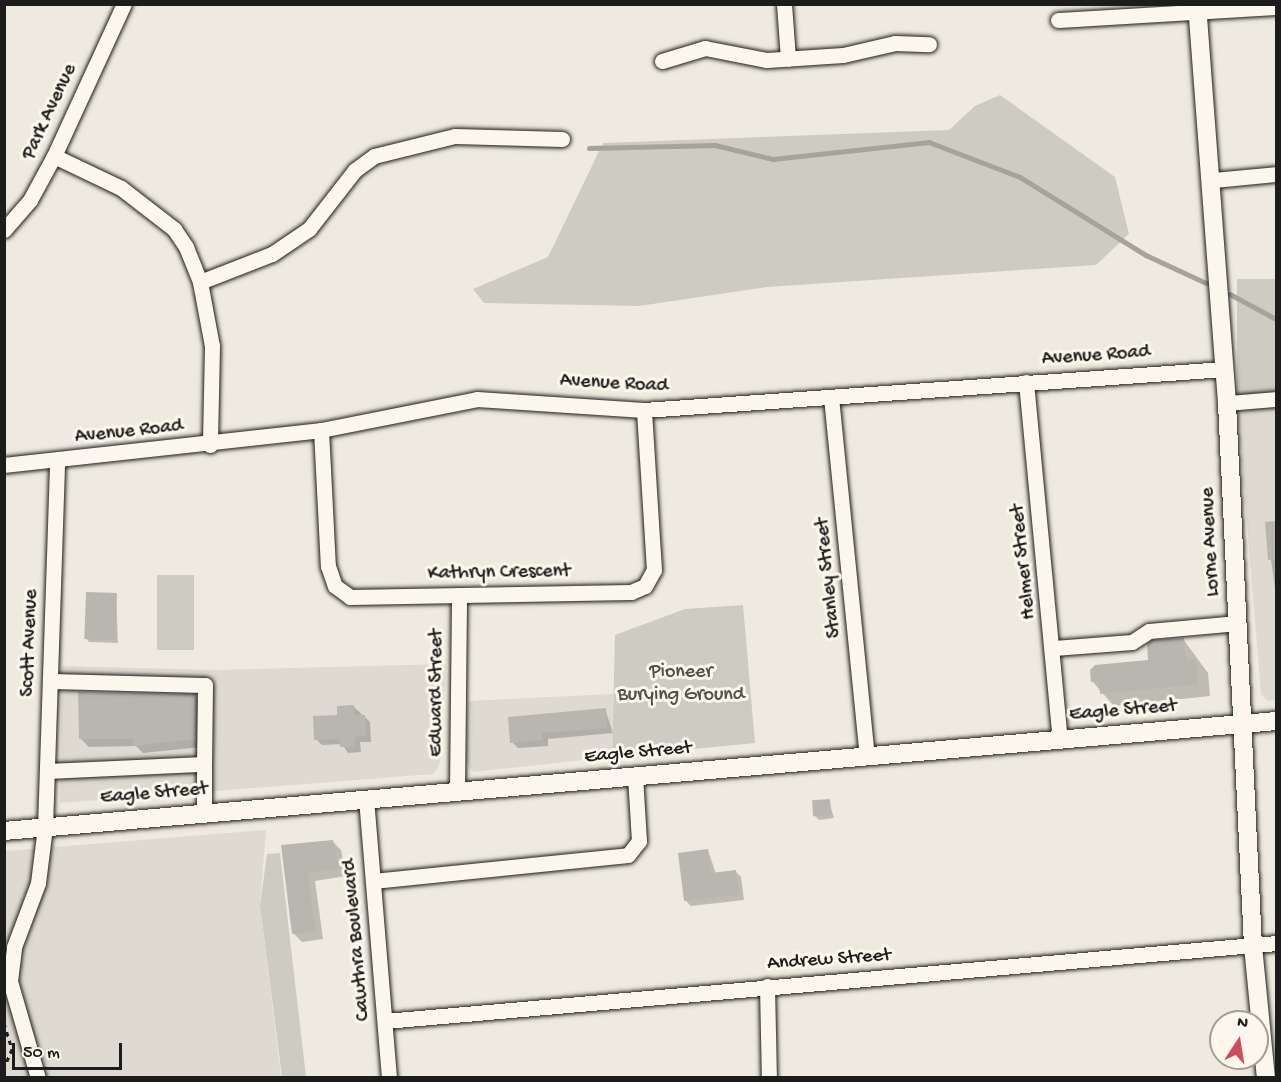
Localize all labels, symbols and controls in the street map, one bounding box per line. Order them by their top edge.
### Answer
street label: Park Avenue [17,60,83,164]
street label: Avenue Road [1041,340,1151,372]
street label: Avenue Road [559,369,669,399]
street label: Avenue Road [74,414,184,450]
street label: Lorne Avenue [1196,487,1226,597]
street label: Helmer Street [1006,503,1042,621]
street label: Stanley Street [811,517,847,639]
street label: Kathryn Crescent [428,560,570,586]
street label: Scott Avenue [16,589,44,697]
street label: Edward Street [425,629,449,757]
park label: Pioneer Burying Ground [617,660,745,707]
street label: Eagle Street [1068,694,1178,728]
street label: Eagle Street [583,736,693,770]
street label: Eagle Street [99,777,209,811]
street label: Cawthra Boulevard [338,858,376,1022]
street label: Andrew Street [766,944,892,976]
north arrow [1209,1010,1269,1070]
text: N [1235,1013,1250,1034]
scale bar [15,1031,124,1069]
text: 50 m [23,1043,60,1064]

